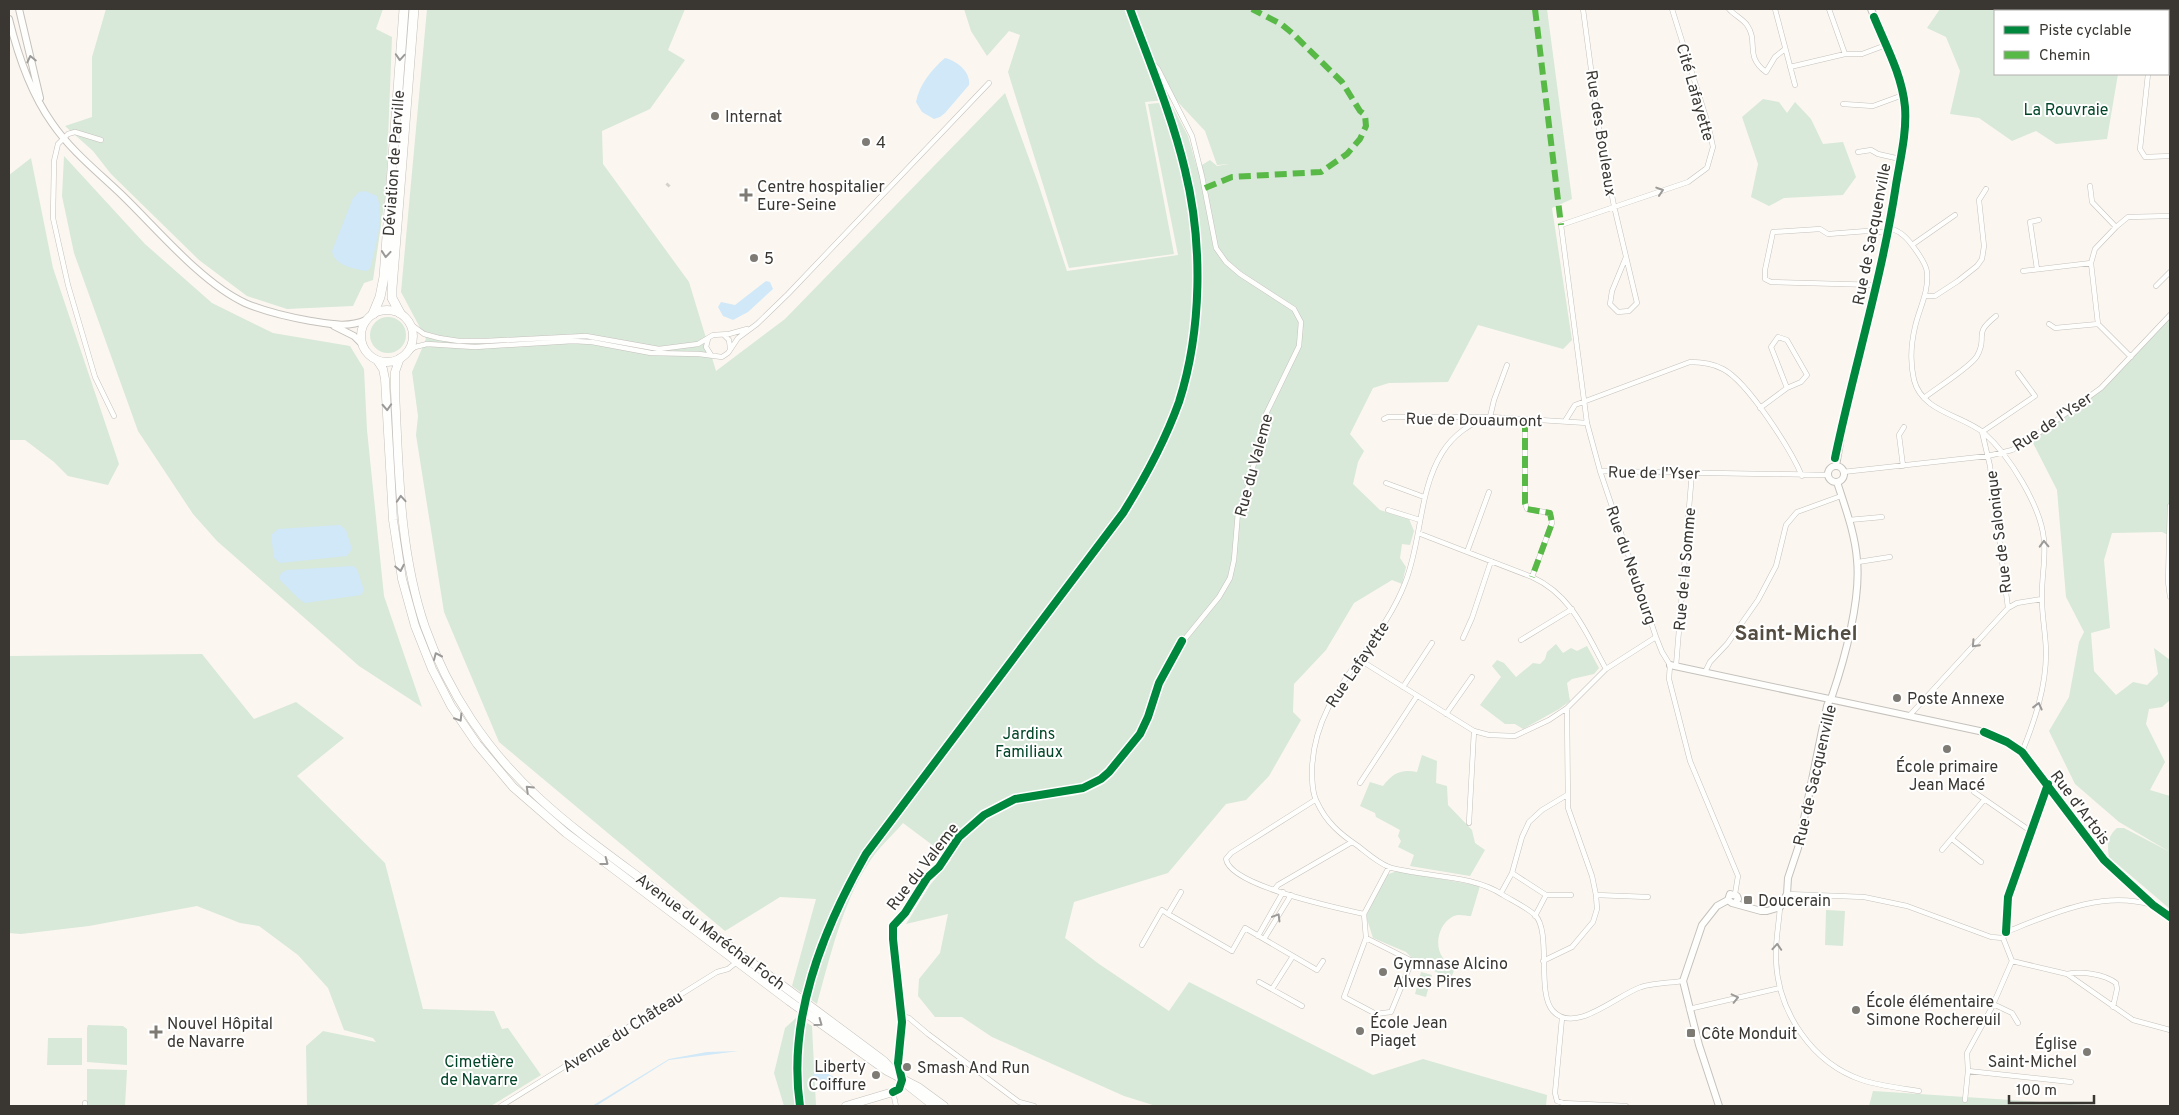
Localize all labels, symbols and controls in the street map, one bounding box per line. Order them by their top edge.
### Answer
legend [1994,10,2169,75]
text: Piste cyclable [2039,22,2132,41]
street label: Cité Lafayette [1671,41,1718,144]
text: Chemin [2039,47,2091,66]
one-way arrow [395,54,406,62]
one-way arrow [26,55,37,64]
street label: Rue des Bouleaux [1580,69,1620,198]
street label: Déviation de Parville [380,89,410,237]
park label: La Rouvraie [2024,101,2108,121]
place label: Internat [725,108,782,128]
marker: Internat [709,110,721,122]
place label: 4 [876,134,886,154]
marker: 4 [860,136,872,148]
street label: Rue de Sacquenville [1849,162,1897,307]
place label: Centre hospitalier Eure-Seine [757,178,885,216]
one-way arrow [1656,187,1664,197]
marker: Centre hospitalier Eure-Seine [739,188,753,202]
place label: 5 [764,250,774,270]
one-way arrow [380,251,391,259]
marker: 5 [748,252,760,264]
street label: Rue de l'Yser [2009,389,2097,457]
one-way arrow [381,403,392,411]
street label: Rue de Douaumont [1405,410,1543,432]
street label: Rue du Valeme [1232,412,1278,519]
street label: Rue de l'Yser [1608,463,1700,485]
street label: Rue de Salonique [1983,469,2017,594]
one-way arrow [396,495,407,503]
street label: Rue du Neubourg [1600,504,1660,628]
street label: Rue de la Somme [1671,507,1701,632]
one-way arrow [2039,540,2049,548]
one-way arrow [394,564,404,572]
street label: Rue Lafayette [1322,618,1395,712]
district label: Saint-Michel [1734,621,1858,648]
one-way arrow [1972,639,1981,648]
one-way arrow [433,652,443,661]
place label: Poste Annexe [1907,690,2005,710]
marker: Poste Annexe [1891,692,1903,704]
one-way arrow [2032,701,2043,710]
street label: Rue de Sacquenville [1790,703,1842,848]
one-way arrow [453,713,463,722]
park label: Jardins Familiaux [995,725,1063,763]
marker: École primaire Jean Macé [1941,743,1953,755]
place label: École primaire Jean Macé [1896,756,1998,796]
street label: Rue d'Artois [2045,767,2114,849]
one-way arrow [526,786,535,795]
street label: Rue du Valeme [883,819,964,915]
one-way arrow [599,857,608,865]
street label: Avenue du Maréchal Foch [631,870,788,995]
place label: Doucerain [1758,892,1831,912]
marker: Doucerain [1742,894,1754,906]
one-way arrow [1271,913,1281,922]
one-way arrow [1771,943,1782,951]
place label: Gymnase Alcino Alves Pires [1393,955,1508,993]
marker: Gymnase Alcino Alves Pires [1377,966,1389,978]
street label: Avenue du Château [559,987,687,1078]
place label: École élémentaire Simone Rochereuil [1866,991,2001,1031]
one-way arrow [1730,994,1738,1004]
marker: École élémentaire Simone Rochereuil [1850,1004,1862,1016]
place label: École Jean Piaget [1370,1012,1448,1052]
place label: Nouvel Hôpital de Navarre [167,1015,273,1053]
one-way arrow [813,1017,822,1025]
marker: Nouvel Hôpital de Navarre [149,1025,163,1039]
marker: École Jean Piaget [1354,1025,1366,1037]
place label: Côte Monduit [1701,1025,1797,1045]
marker: Côte Monduit [1685,1027,1697,1039]
place label: Église Saint-Michel [1988,1033,2077,1073]
marker: Église Saint-Michel [2081,1046,2093,1058]
park label: Cimetière de Navarre [440,1053,518,1091]
place label: Liberty Coiffure [808,1058,866,1096]
place label: Smash And Run [917,1059,1030,1079]
marker: Smash And Run [901,1061,913,1073]
marker: Liberty Coiffure [870,1069,882,1081]
scale bar [2009,1072,2094,1104]
text: 100 m [2016,1082,2057,1101]

